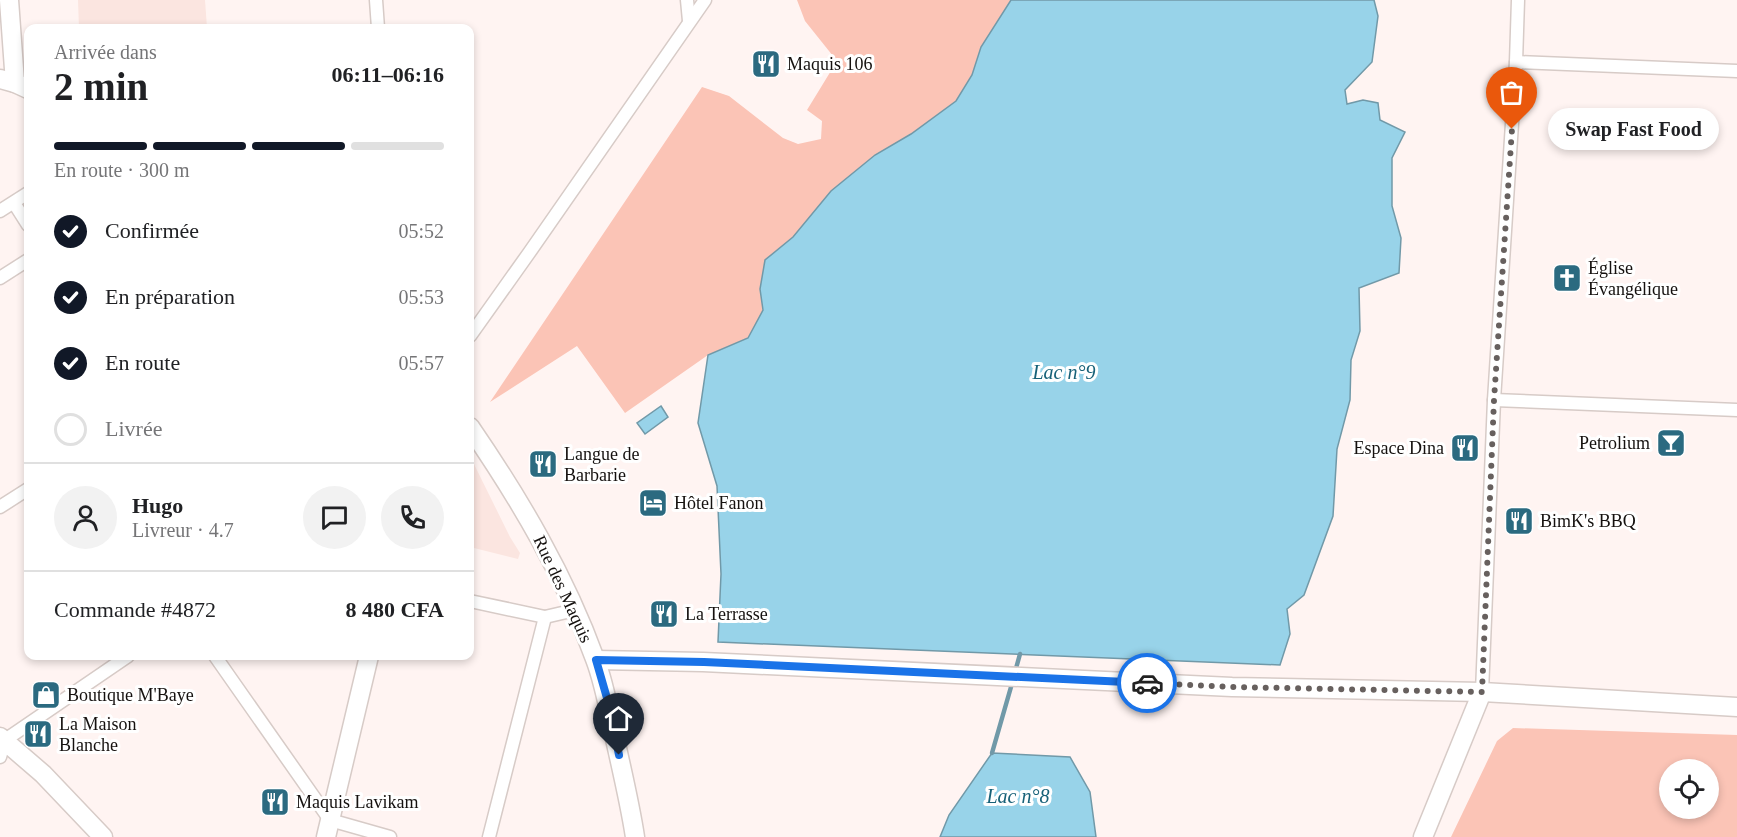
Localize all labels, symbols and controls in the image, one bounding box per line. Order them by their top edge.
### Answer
text: Arrivée dans [54,41,157,63]
restaurant icon: Maquis 106 [750,48,782,80]
place label: Maquis 106 [787,54,873,74]
text: 06:11–06:16 [332,62,444,87]
text: 2 min [54,65,148,108]
pin [1486,67,1537,129]
icon: bag [1495,76,1528,109]
callout: Swap Fast Food [1548,108,1719,150]
text: Swap Fast Food [1565,118,1702,140]
text: En route · 300 m [54,159,190,181]
icon: check [54,215,87,248]
text: Confirmée [105,218,199,243]
text: 05:52 [398,220,444,242]
place label: Église Évangélique [1588,257,1678,299]
church icon: Église Évangélique [1551,262,1583,294]
icon: check [54,281,87,314]
text: En préparation [105,284,235,309]
text: 05:53 [398,286,444,308]
icon: check [54,347,87,380]
text: En route [105,350,180,375]
text: 05:57 [398,352,444,374]
water label: Lac n°9 [1032,361,1096,383]
text: Livrée [105,416,162,441]
bar icon: Petrolium [1655,427,1687,459]
restaurant icon: Espace Dina [1449,432,1481,464]
place label: Petrolium [1579,433,1650,453]
place label: Espace Dina [1354,438,1444,458]
place label: Langue de Barbarie [564,444,639,485]
restaurant icon: Langue de Barbarie [527,448,559,480]
button: person [54,486,117,549]
button: chat [303,486,366,549]
button: phone [381,486,444,549]
hotel icon: Hôtel Fanon [637,487,669,519]
text: Hugo [132,493,183,518]
place label: Hôtel Fanon [674,493,764,513]
restaurant icon: BimK's BBQ [1503,505,1535,537]
place label: BimK's BBQ [1540,511,1636,531]
text: Livreur · 4.7 [132,519,234,541]
street label: Rue des Maquis [529,532,597,646]
text: Commande #4872 [54,597,216,622]
text: 8 480 CFA [345,597,444,622]
restaurant icon: La Terrasse [648,598,680,630]
place label: La Terrasse [685,604,768,624]
courier [1117,653,1177,713]
icon: car [1131,667,1164,700]
shop icon: Boutique M'Baye [30,679,62,711]
place label: Boutique M'Baye [67,685,194,705]
pin [593,693,644,755]
icon: home [602,702,635,735]
place label: La Maison Blanche [59,714,136,755]
restaurant icon: La Maison Blanche [22,718,54,750]
map controls [1659,759,1719,819]
button: locate [1659,759,1719,819]
water label: Lac n°8 [986,785,1050,807]
restaurant icon: Maquis Lavikam [259,786,291,818]
place label: Maquis Lavikam [296,792,418,812]

